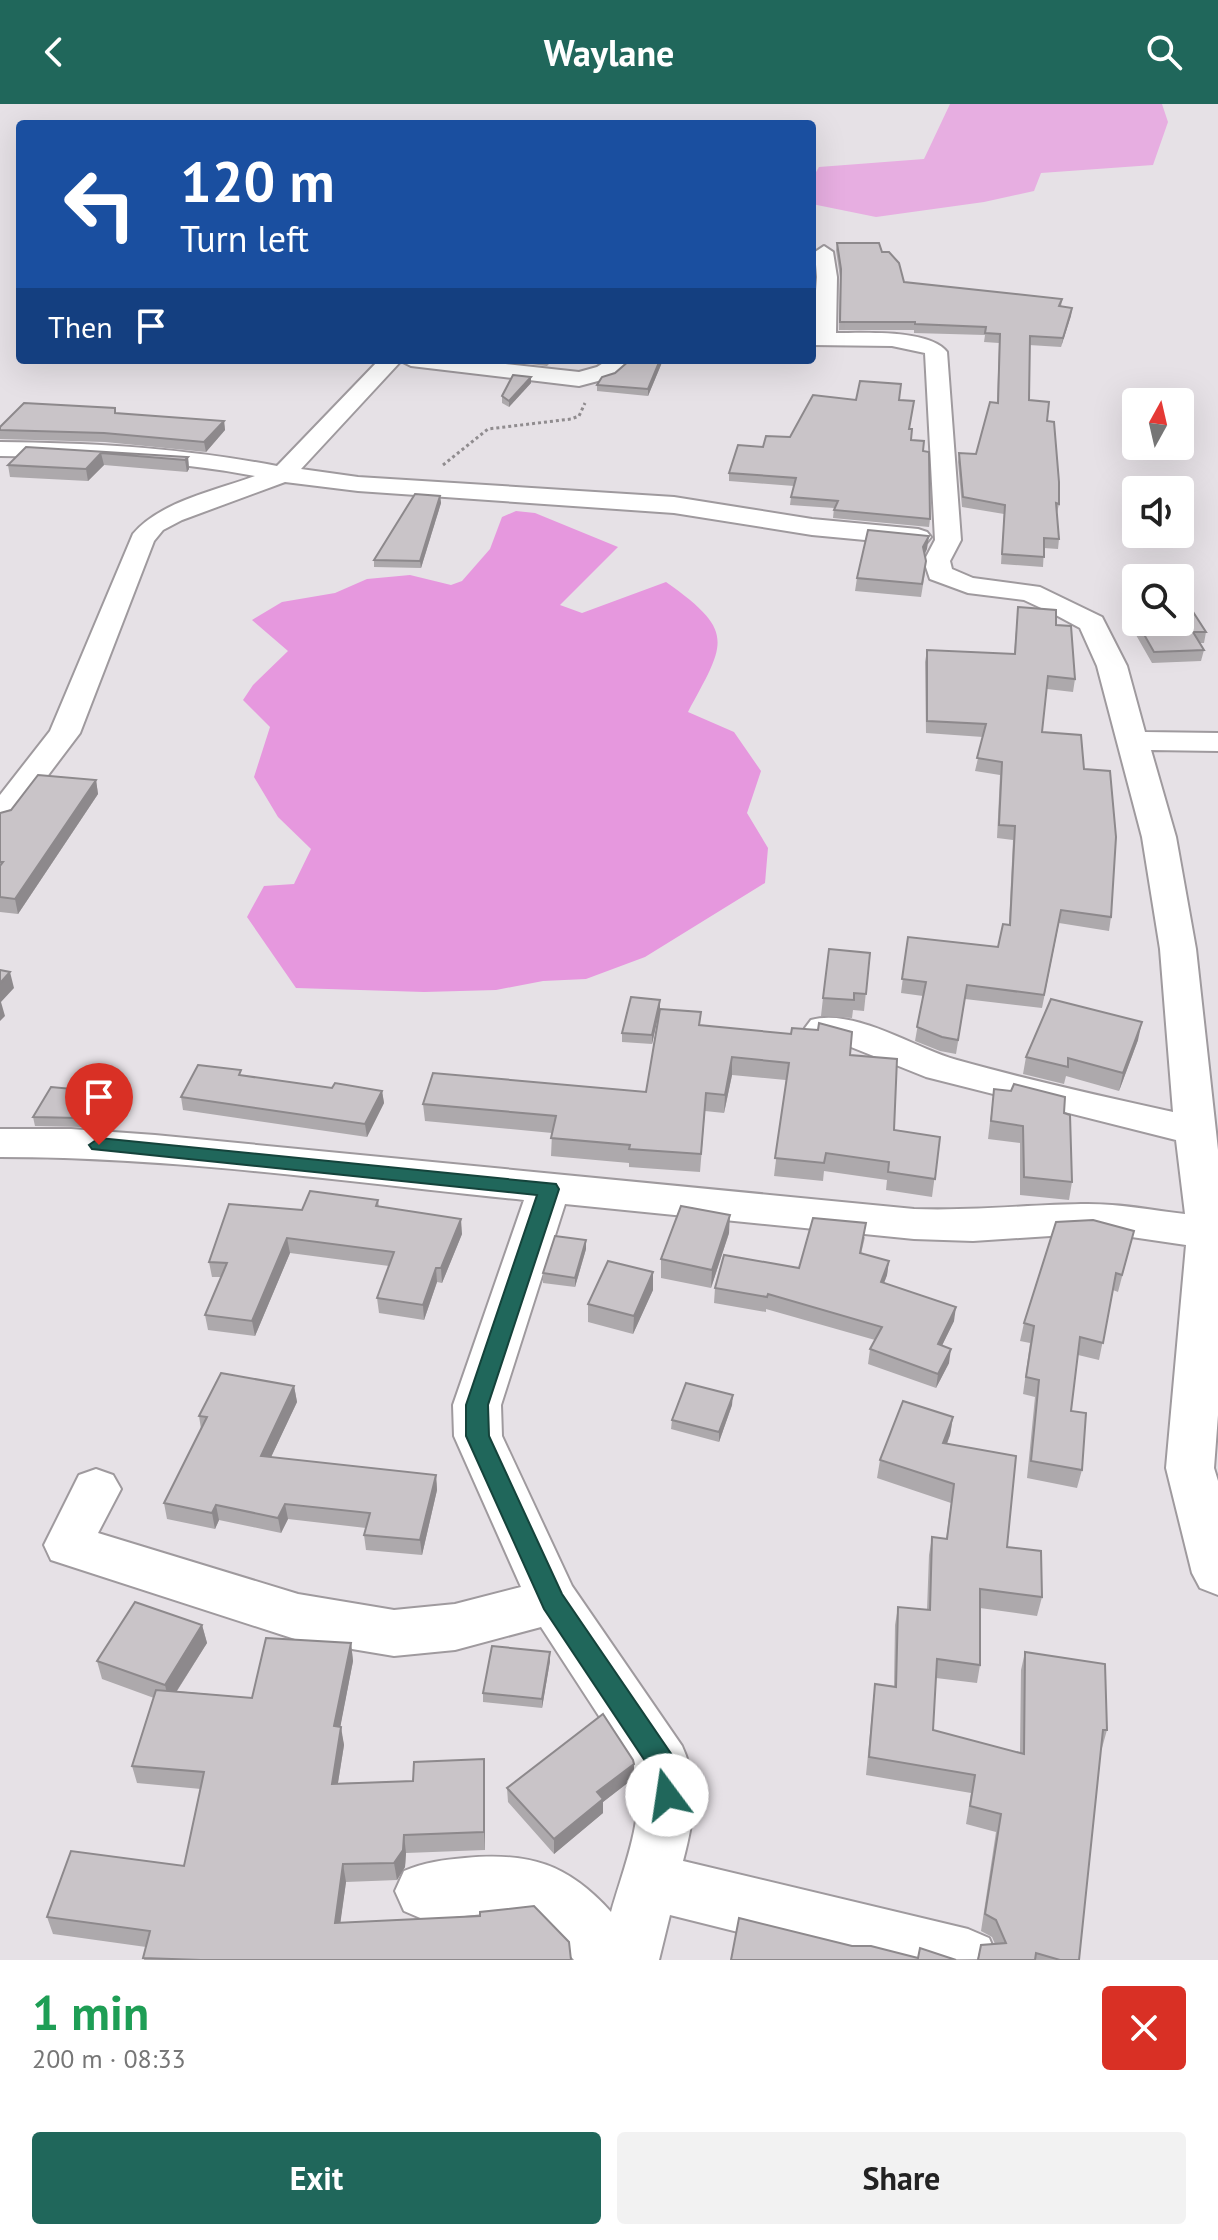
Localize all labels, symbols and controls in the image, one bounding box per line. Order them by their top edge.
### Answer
text: Waylane [544,29,674,76]
icon: back [32,30,76,74]
icon: search [1142,30,1186,74]
text: 120 m [180,145,335,217]
icon: left [48,152,152,256]
text: Turn left [180,215,309,262]
icon: arrive [129,304,173,348]
text: Then [48,307,113,346]
north arrow [1122,388,1194,460]
map controls [1122,388,1194,636]
button: sound [1122,476,1194,548]
button: search [1122,564,1194,636]
pin [65,1063,133,1145]
icon: arrive [77,1075,121,1119]
position arrow [625,1753,709,1837]
text: 1 min [32,1981,149,2043]
button: close [1102,1986,1186,2070]
text: 200 m · 08:33 [32,2042,186,2075]
button: Exit [32,2132,601,2224]
button: Share [617,2132,1186,2224]

